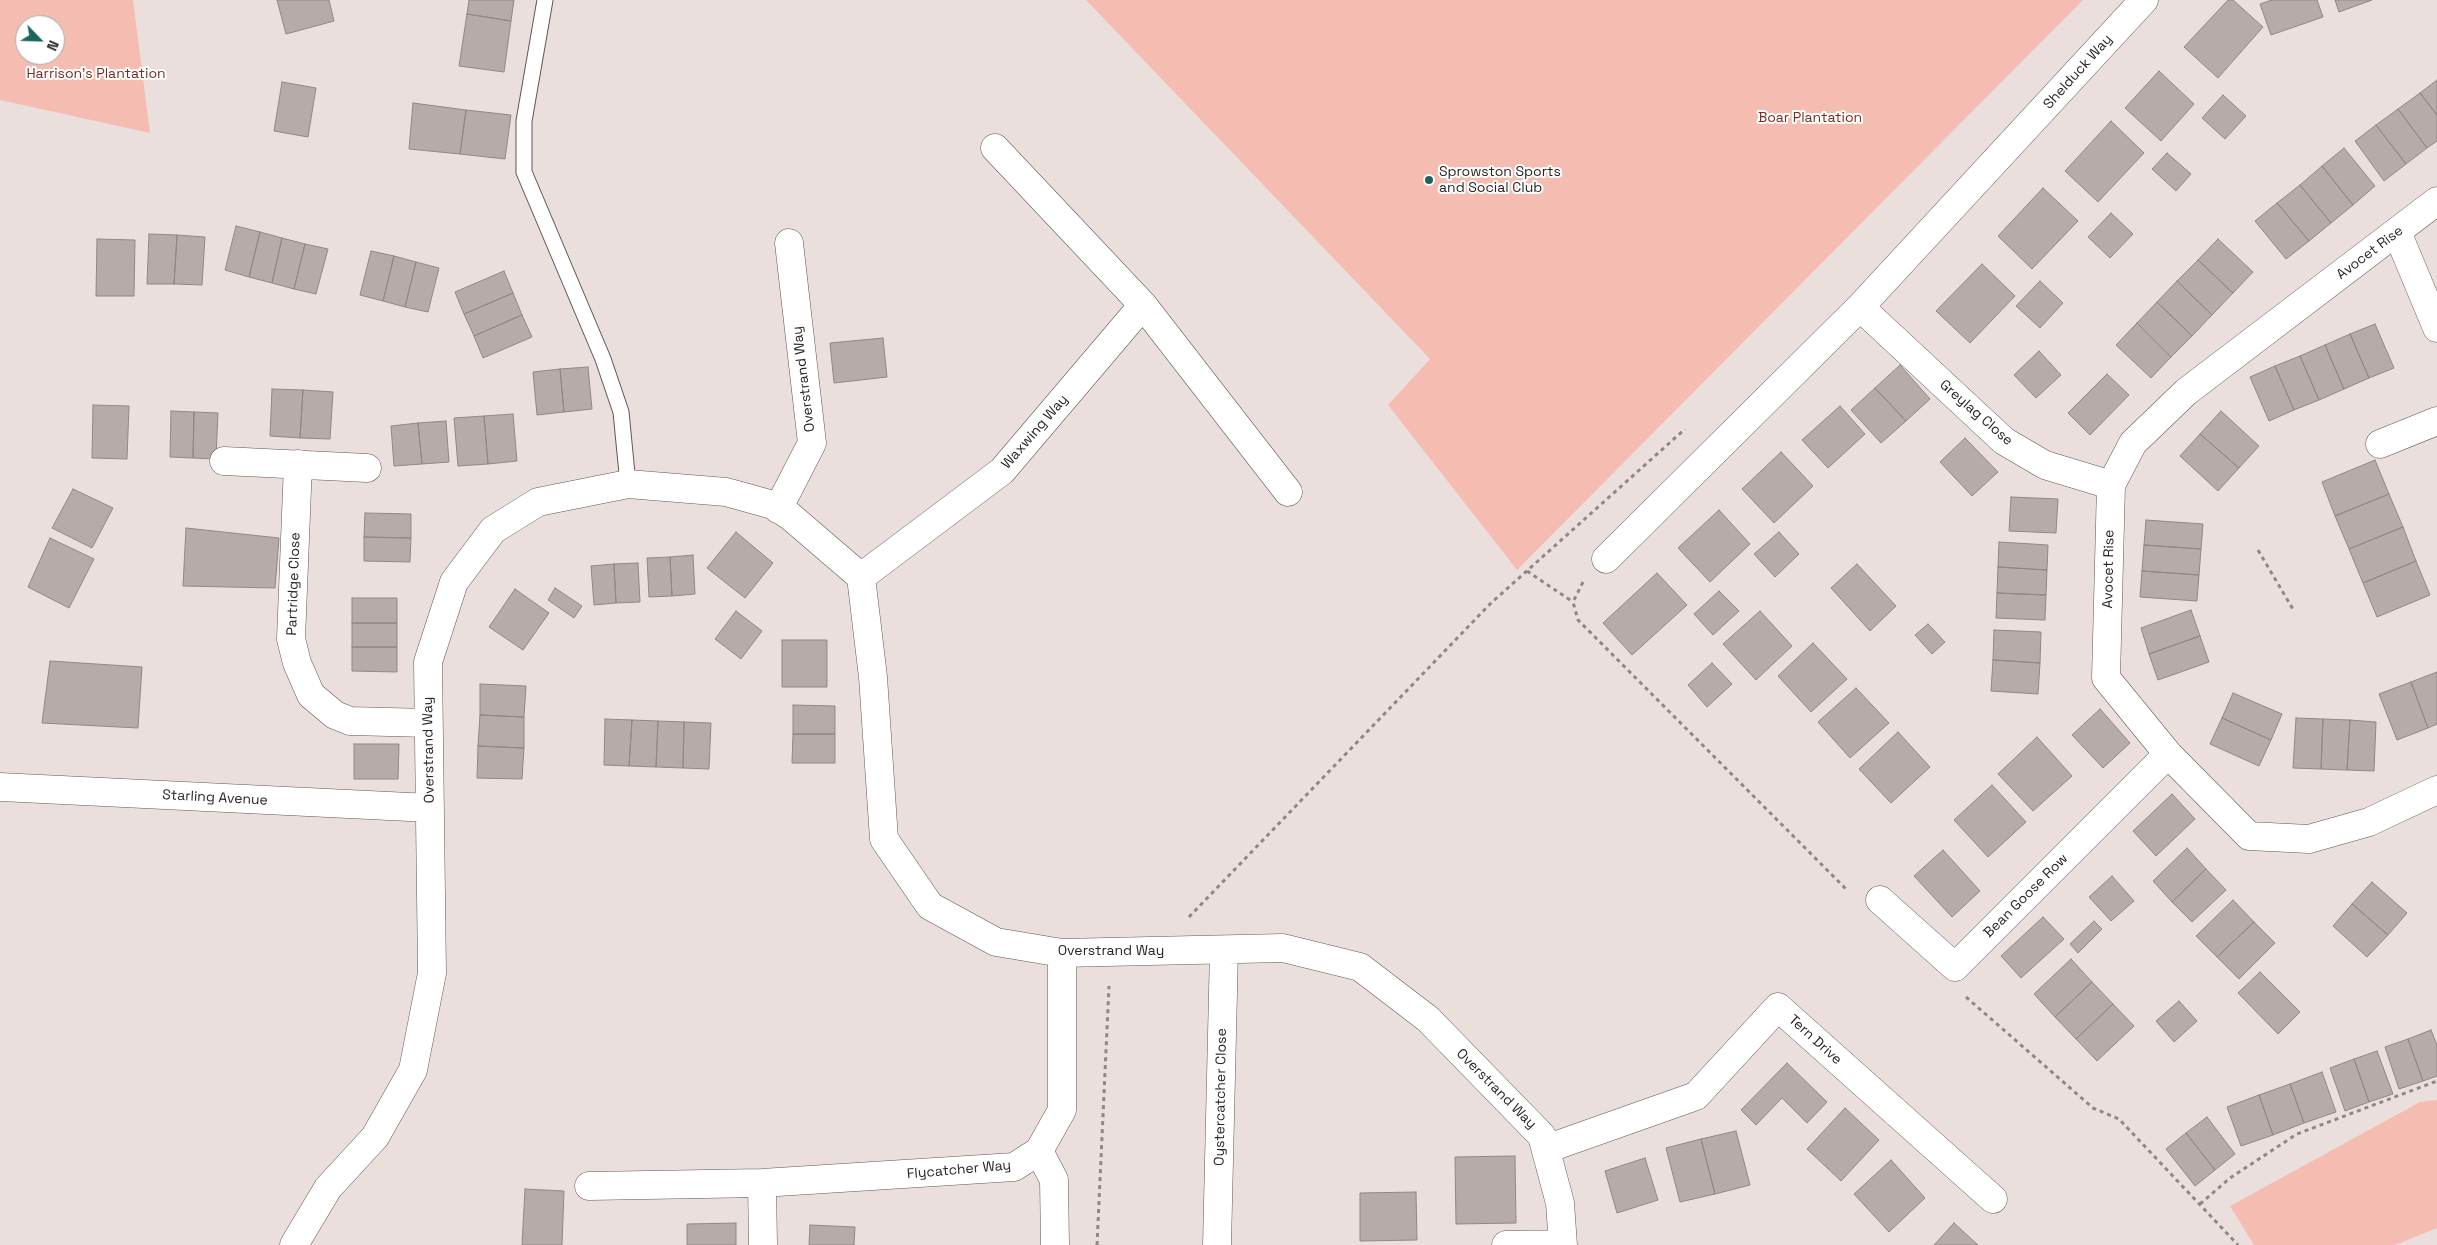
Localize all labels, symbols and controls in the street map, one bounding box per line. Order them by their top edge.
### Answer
north arrow [15,15,65,65]
street label: Shelduck Way [2040,31,2116,113]
text: N [43,38,63,54]
park label: Harrison's Plantation [26,66,166,82]
park label: Boar Plantation [1758,110,1862,126]
place label: Sprowston Sports and Social Club [1439,164,1561,196]
marker: Sprowston Sports and Social Club [1423,174,1435,186]
street label: Avocet Rise [2333,223,2407,283]
street label: Overstrand Way [789,325,819,433]
street label: Greylag Close [1936,377,2016,449]
street label: Waxwing Way [998,391,1072,473]
street label: Avocet Rise [2100,529,2118,609]
street label: Partridge Close [284,532,304,636]
street label: Overstrand Way [420,697,438,803]
street label: Starling Avenue [162,787,268,809]
street label: Bean Goose Row [1980,850,2072,942]
street label: Overstrand Way [1058,943,1164,959]
street label: Tern Drive [1785,1012,1845,1068]
street label: Oystercatcher Close [1211,1028,1231,1166]
street label: Overstrand Way [1452,1045,1540,1133]
street label: Flycatcher Way [906,1157,1012,1183]

